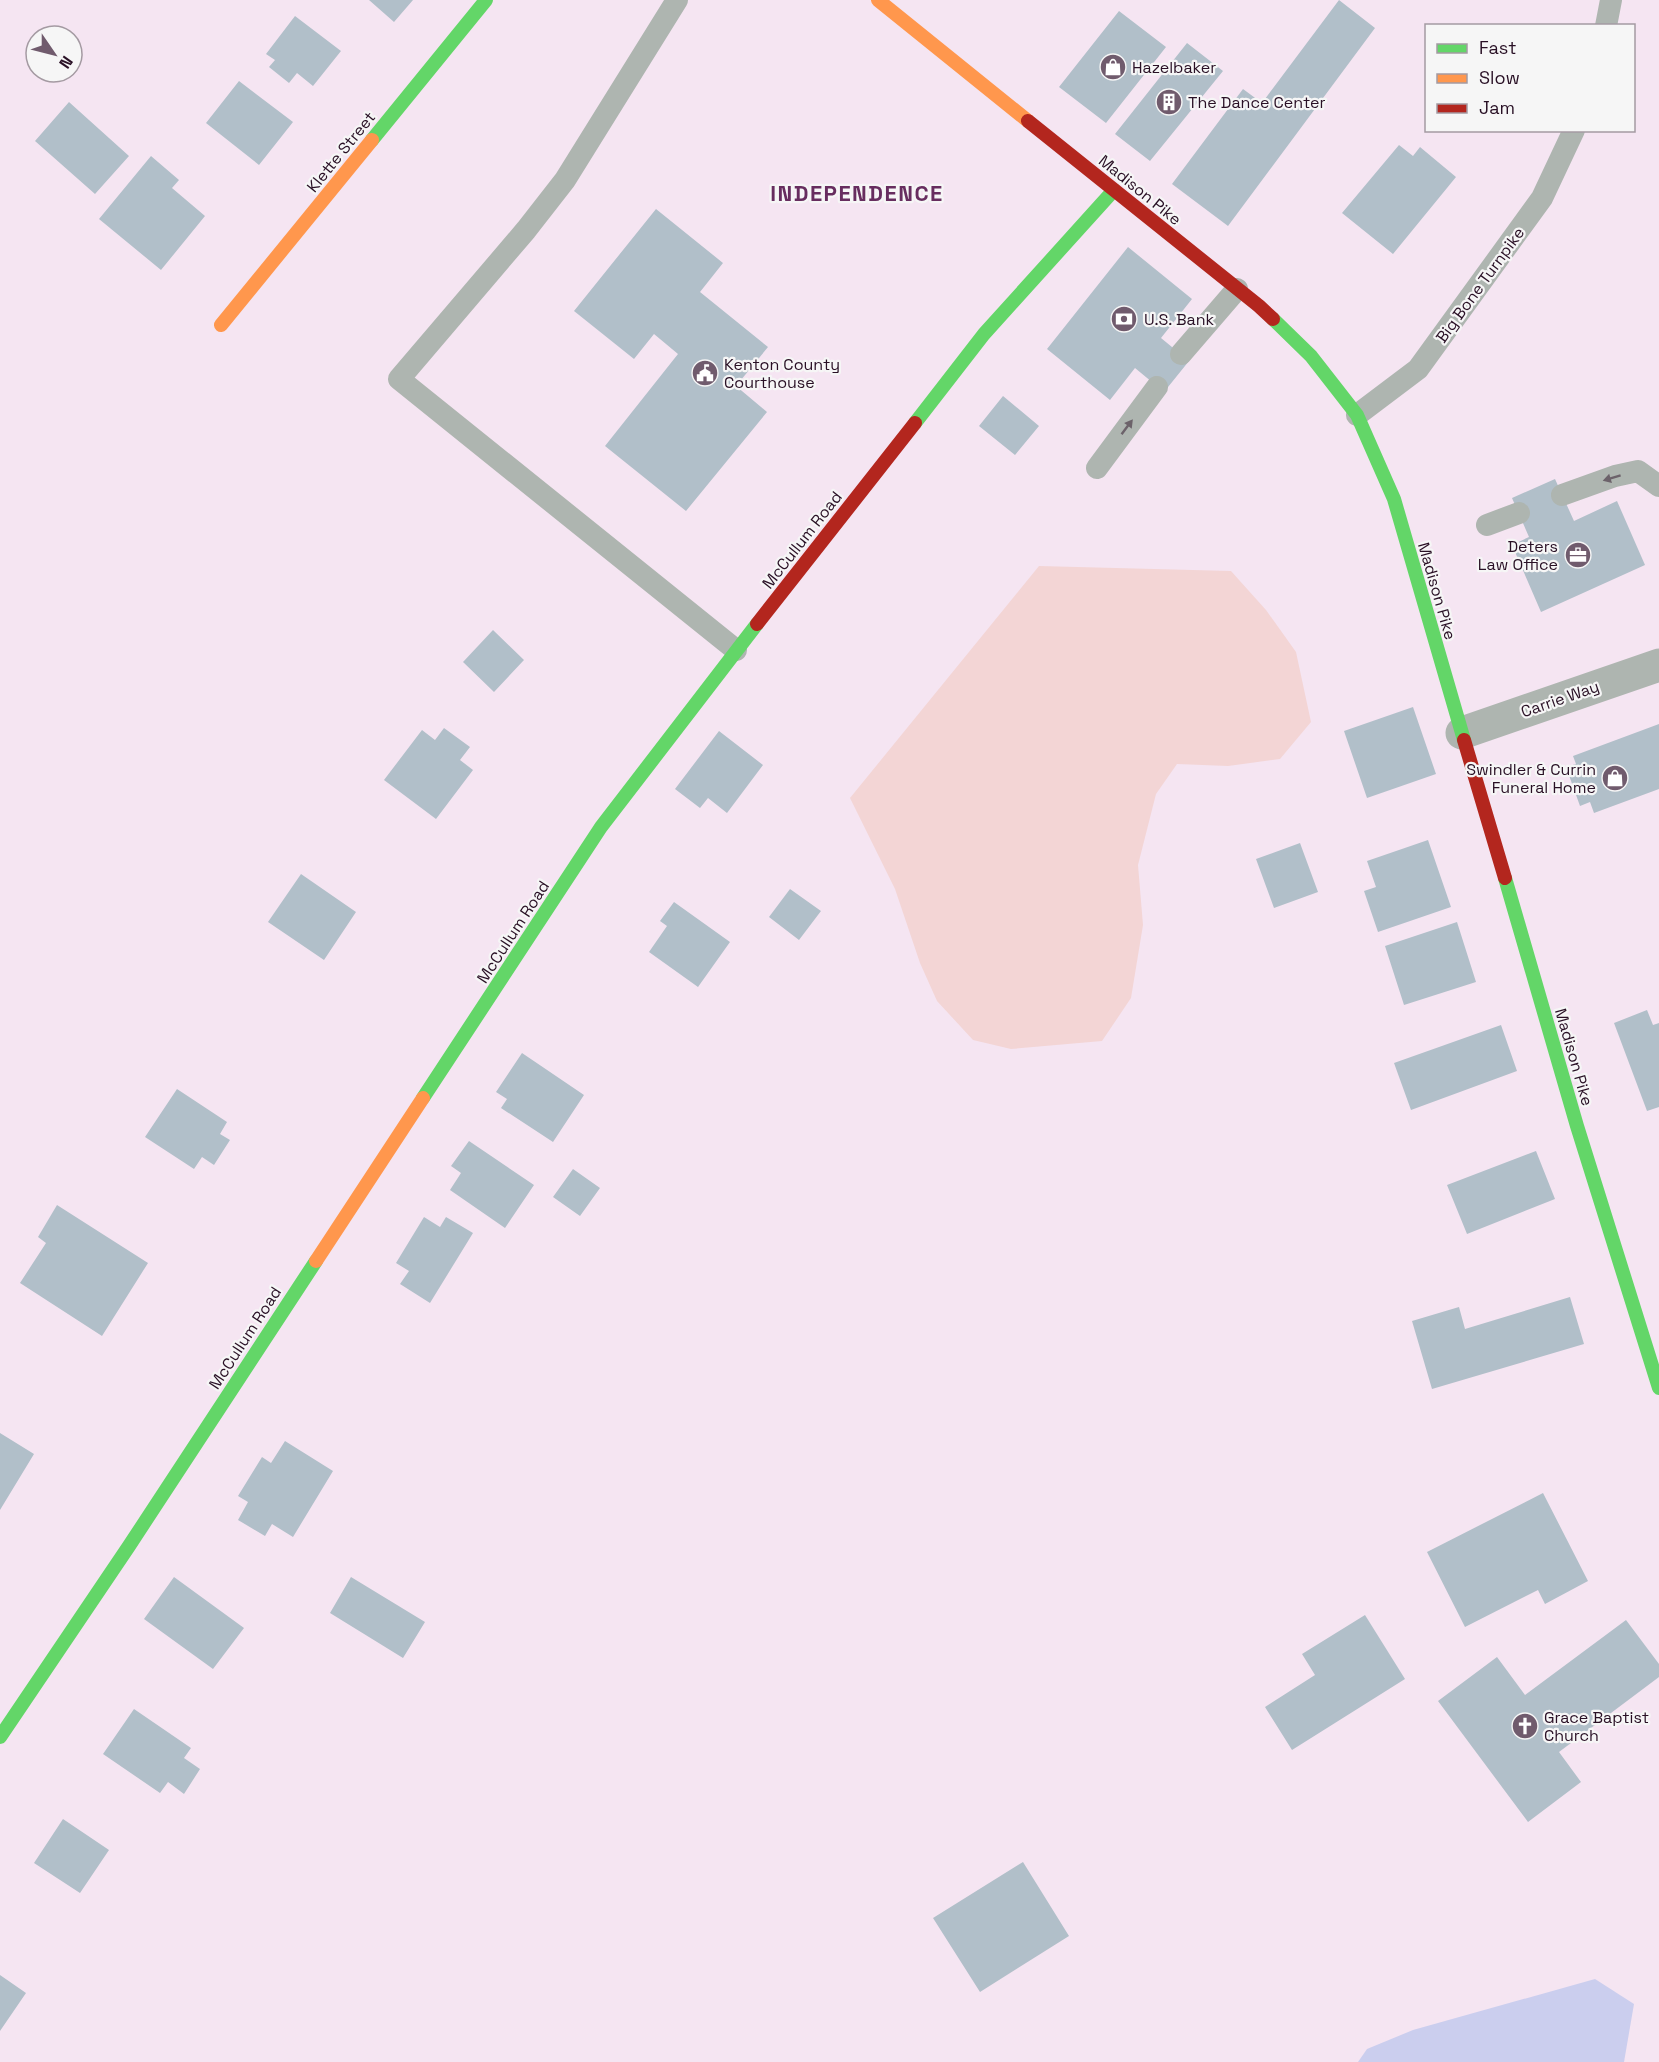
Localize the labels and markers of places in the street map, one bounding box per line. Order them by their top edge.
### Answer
shop icon: Hazelbaker [1098,52,1128,82]
place label: Hazelbaker [1132,57,1216,78]
building icon: The Dance Center [1154,87,1184,117]
place label: The Dance Center [1188,92,1325,113]
bank icon: U.S. Bank [1109,304,1139,334]
place label: U.S. Bank [1144,309,1214,330]
place label: Kenton County Courthouse [724,354,840,393]
public building icon: Kenton County Courthouse [690,358,720,388]
place label: Deters Law Office [1478,536,1558,575]
office icon: Deters Law Office [1563,540,1593,570]
place label: Swindler & Currin Funeral Home [1466,759,1596,798]
shop icon: Swindler & Currin Funeral Home [1600,763,1630,793]
place label: Grace Baptist Church [1544,1707,1649,1746]
church icon: Grace Baptist Church [1510,1711,1540,1741]

